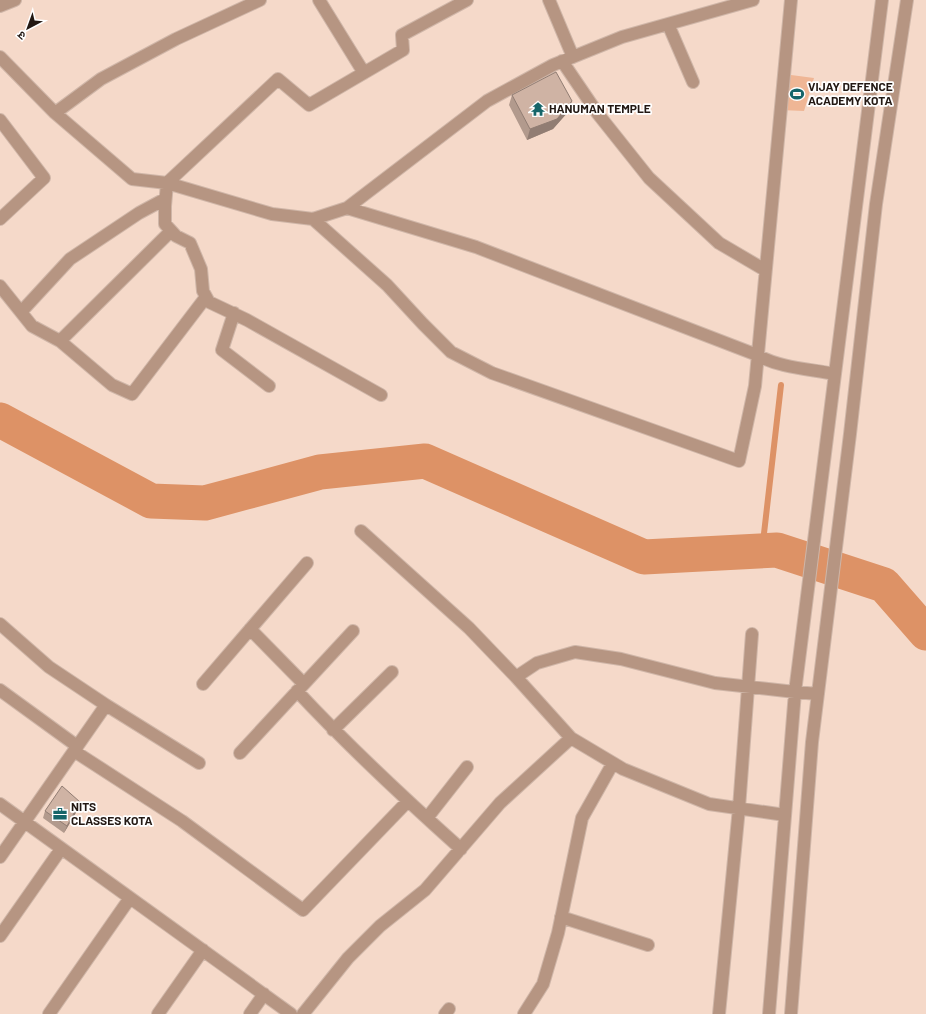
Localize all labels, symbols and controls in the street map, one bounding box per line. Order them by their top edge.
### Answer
north arrow [8,8,48,48]
text: उ [14,29,28,43]
place label: VIJAY DEFENCE ACADEMY KOTA [808,79,893,107]
sports icon: VIJAY DEFENCE ACADEMY KOTA [789,86,805,102]
temple icon: HANUMAN TEMPLE [530,101,546,117]
place label: HANUMAN TEMPLE [549,101,651,115]
place label: NITS CLASSES KOTA [71,799,153,827]
office icon: NITS CLASSES KOTA [52,806,68,822]

